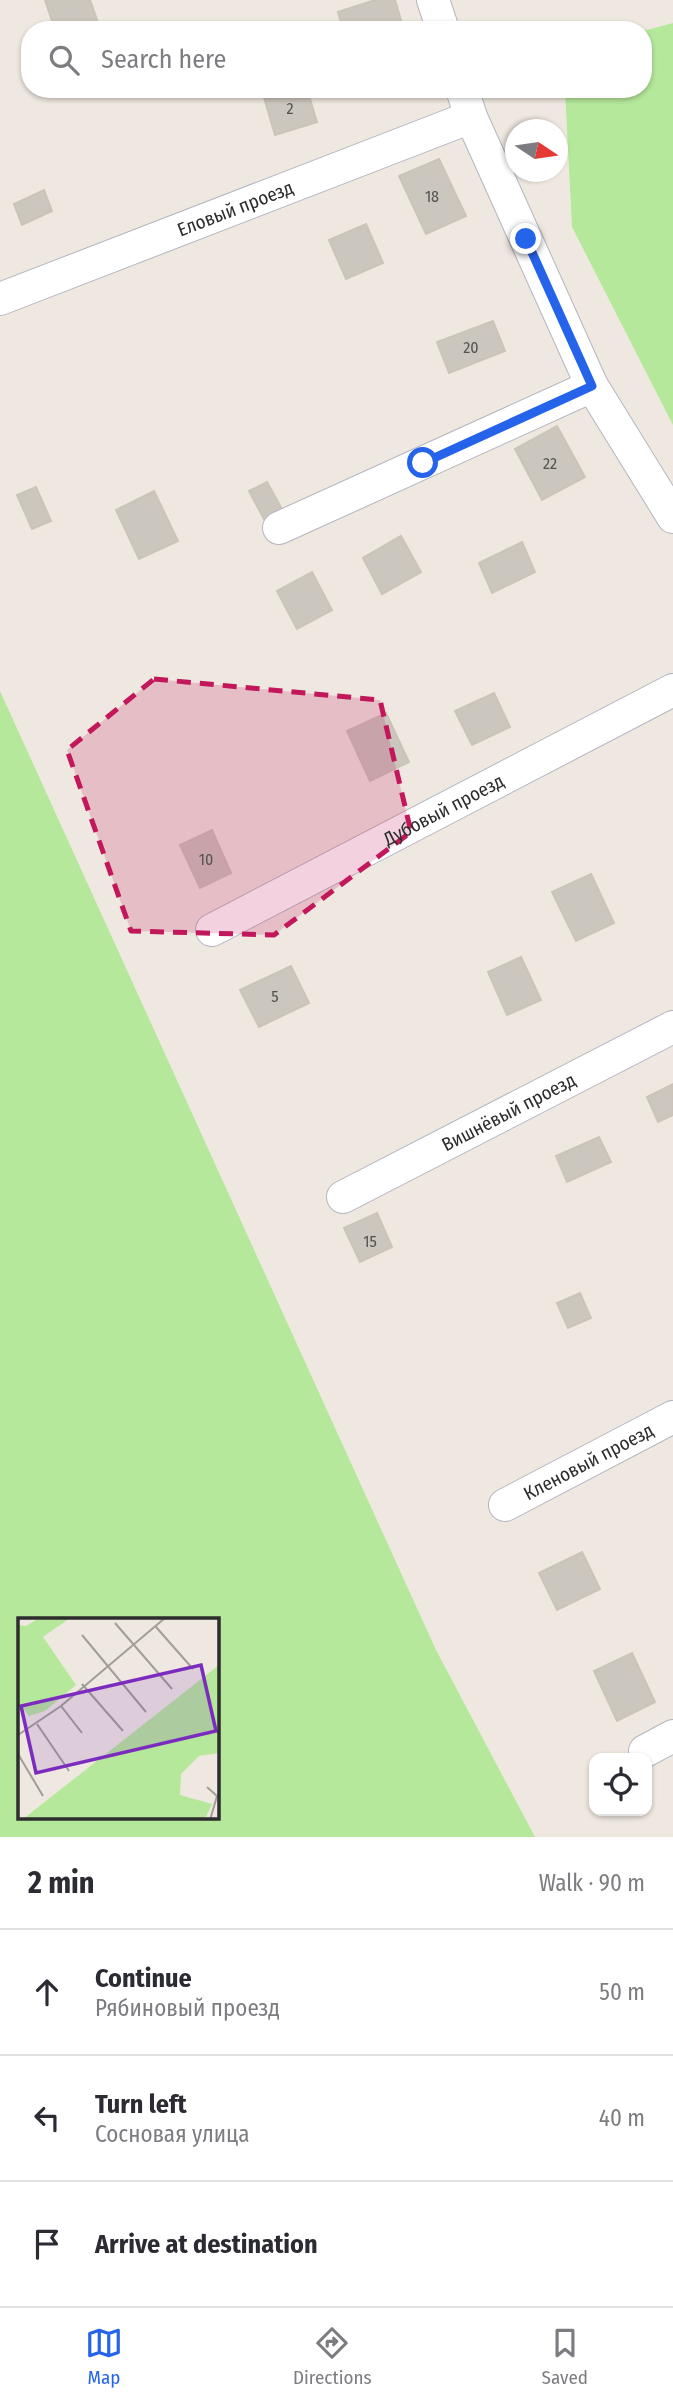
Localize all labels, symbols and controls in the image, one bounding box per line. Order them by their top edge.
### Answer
search box [21,21,652,98]
icon: search [45,41,83,79]
text: Search here [101,44,226,75]
house number: 2 [286,99,294,118]
north arrow [505,119,568,182]
street label: Еловый проезд [174,175,296,241]
house number: 18 [425,187,439,206]
route end [510,223,541,254]
house number: 20 [463,338,479,357]
route start [407,447,438,478]
house number: 22 [543,454,557,473]
street label: Дубовый проезд [378,769,508,851]
house number: 10 [199,850,213,869]
house number: 5 [271,987,279,1006]
street label: Вишнёвый проезд [437,1068,579,1156]
house number: 15 [363,1232,377,1251]
street label: Кленовый проезд [519,1418,657,1505]
inset map [18,1618,219,1820]
map controls [589,1753,652,1816]
button: locate [589,1753,652,1816]
text: 2 min [28,1865,95,1901]
text: Walk · 90 m [539,1869,645,1897]
text: Continue [95,1963,192,1994]
icon: ahead [28,1973,66,2011]
text: 50 m [599,1978,645,2006]
text: Рябиновый проезд [95,1994,280,2022]
text: Turn left [95,2089,187,2120]
icon: left [28,2099,66,2137]
text: 40 m [599,2104,645,2132]
text: Сосновая улица [95,2120,250,2148]
icon: arrive [28,2225,66,2263]
text: Arrive at destination [95,2229,318,2260]
tab: Map [85,2324,123,2389]
tab: Directions [293,2324,372,2389]
tab: Saved [542,2324,588,2389]

